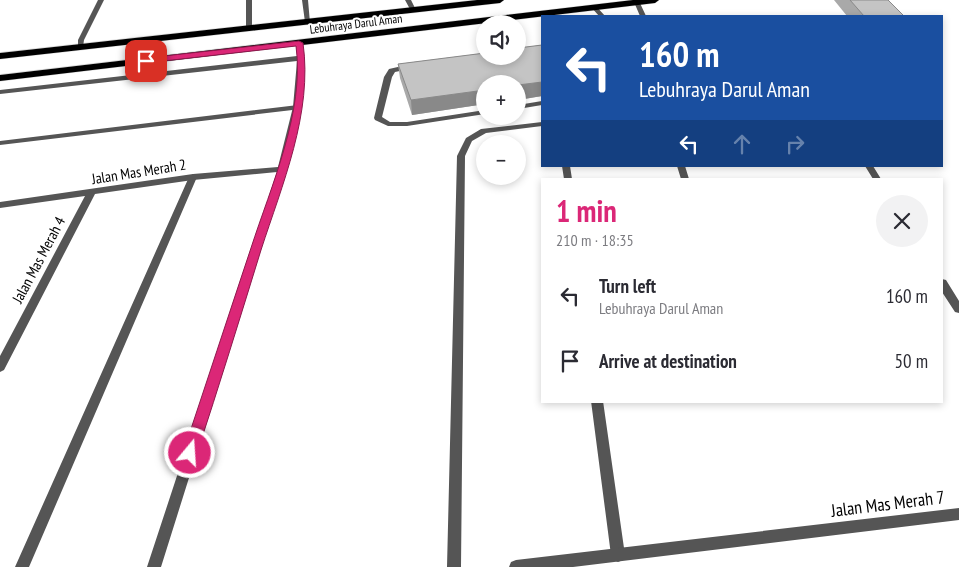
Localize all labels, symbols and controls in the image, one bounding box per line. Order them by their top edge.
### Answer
street label: Lebuhraya Darul Aman [309,10,403,37]
map controls [476,15,526,185]
button: sound [476,15,526,65]
text: 160 m [639,31,720,77]
icon: left [556,35,621,100]
pin [125,40,167,82]
icon: arrive [132,47,160,75]
button: + [476,75,526,125]
text: Lebuhraya Darul Aman [639,75,810,103]
icon: left [675,130,703,158]
icon: ahead [728,130,756,158]
icon: right [781,130,809,158]
button: − [476,135,526,185]
street label: Jalan Mas Merah 2 [89,155,187,188]
text: 1 min [556,191,617,230]
button: close [876,195,928,247]
street label: Jalan Mas Merah 4 [7,213,69,307]
text: 210 m · 18:35 [556,230,634,250]
text: Turn left [599,274,656,298]
icon: left [556,282,584,310]
text: 160 m [886,284,928,308]
text: Lebuhraya Darul Aman [599,298,723,318]
icon: arrive [556,347,584,375]
text: Arrive at destination [599,349,737,373]
text: 50 m [895,349,928,373]
position arrow [163,426,215,478]
street label: Jalan Mas Merah 7 [829,485,946,522]

